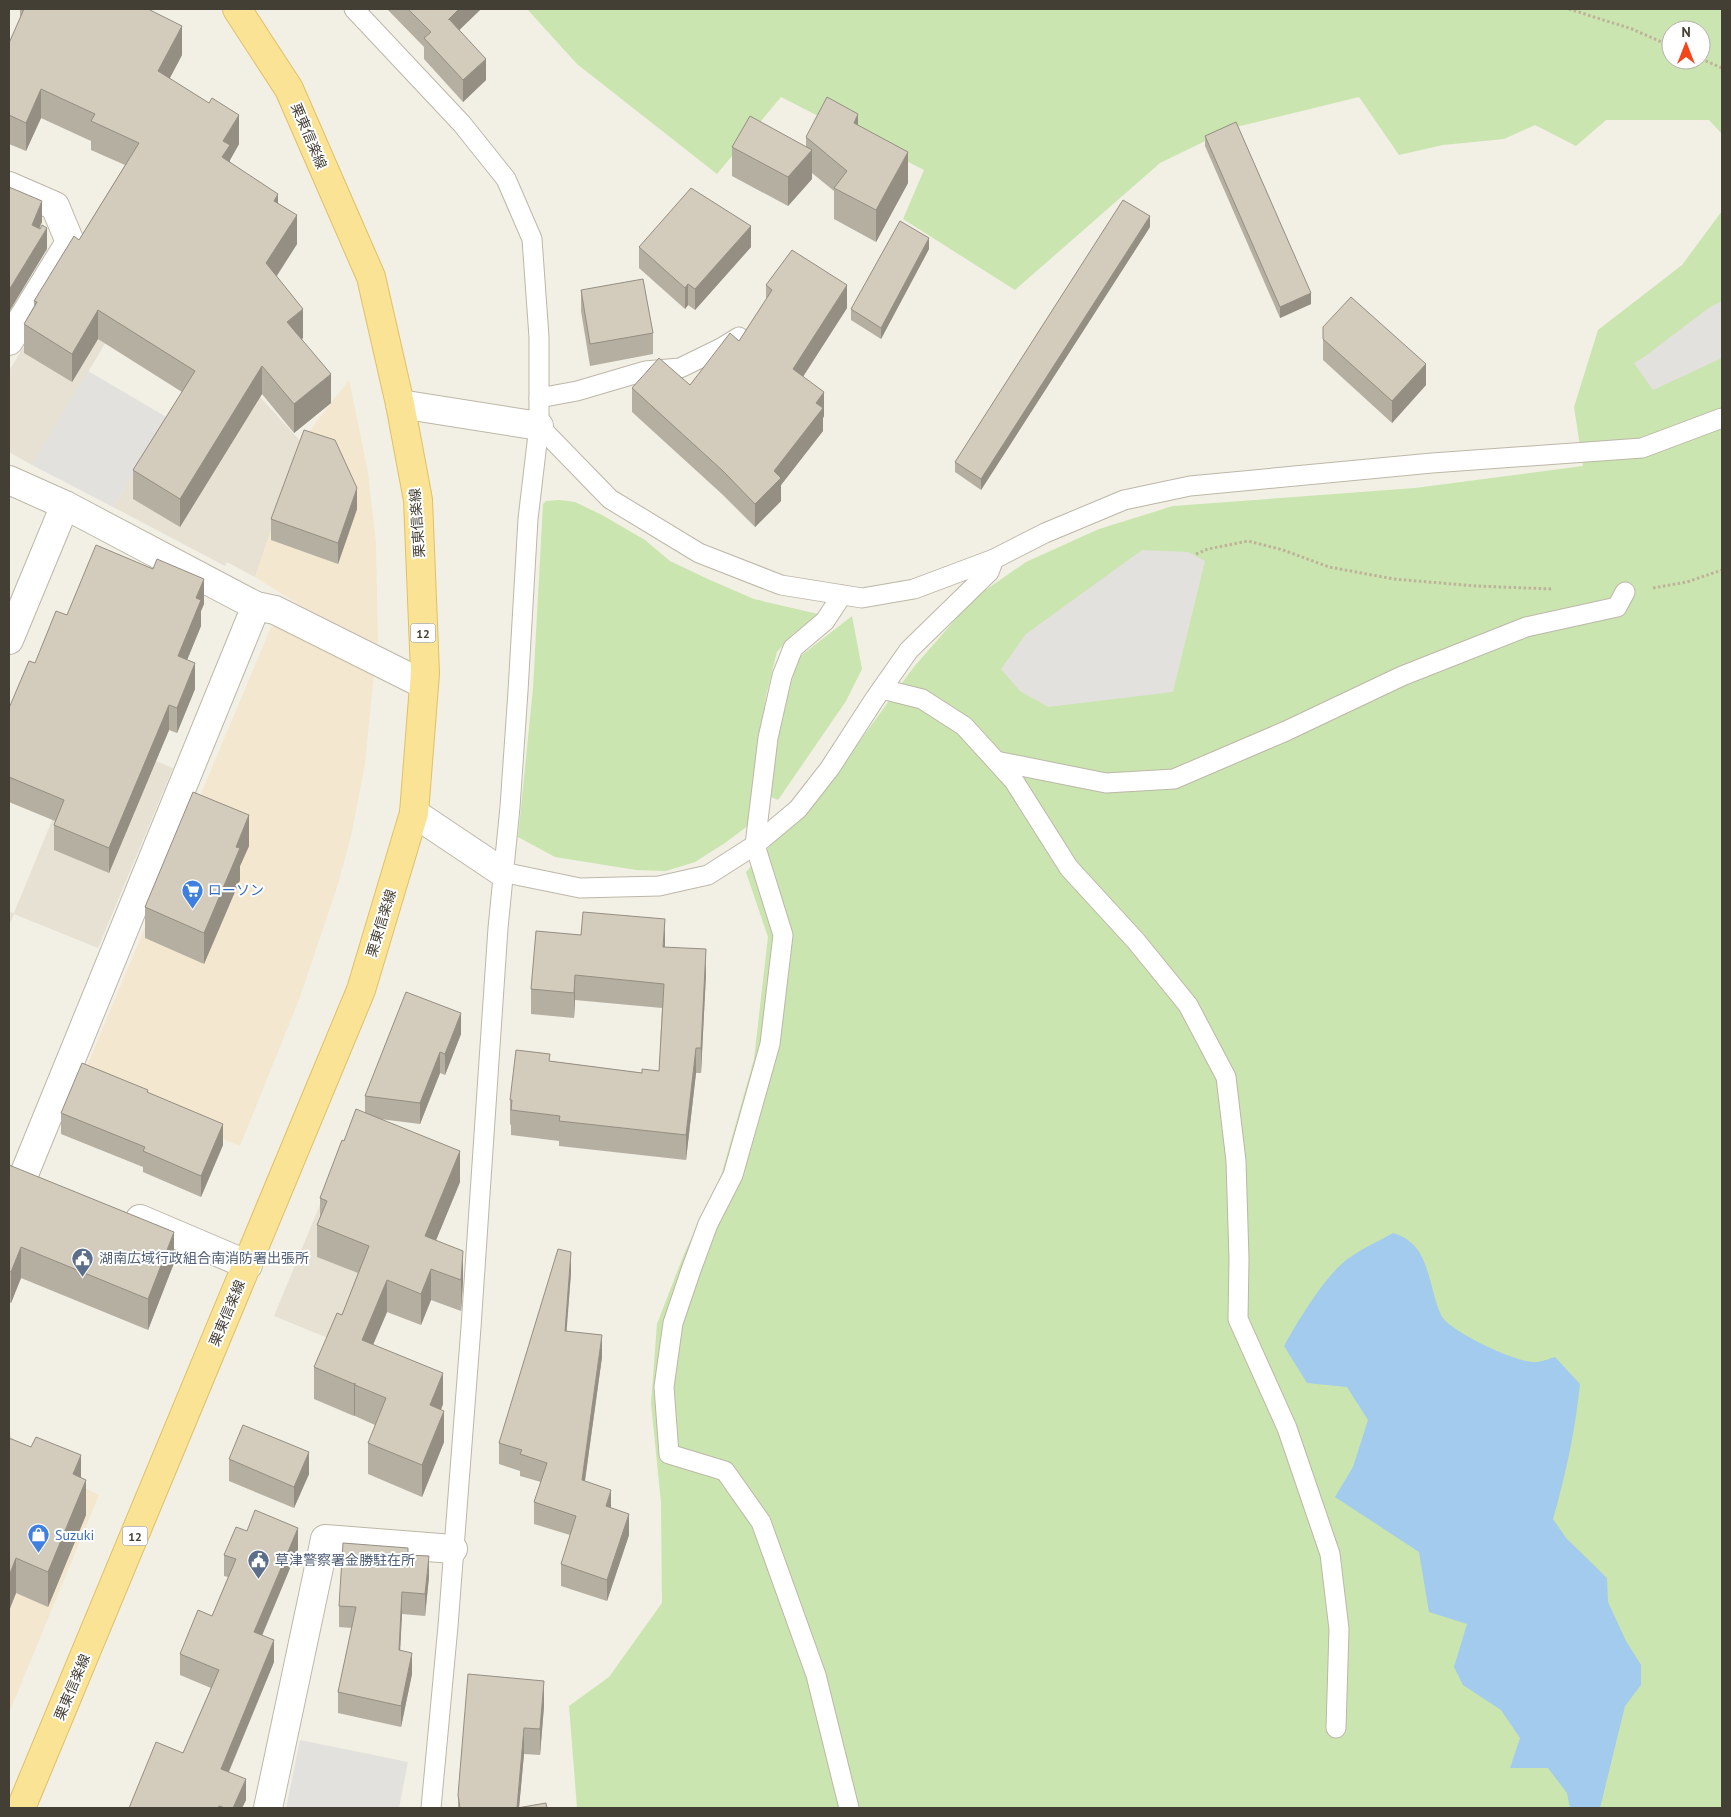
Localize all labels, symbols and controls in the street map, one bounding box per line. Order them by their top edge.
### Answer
north arrow [1661,20,1711,70]
text: N [1681,23,1691,41]
street label: 栗東信楽線 [287,100,331,172]
street label: 栗東信楽線 [406,487,428,559]
road number: 12 [410,624,436,642]
supermarket icon: ローソン [180,878,204,909]
place label: ローソン [208,881,264,899]
street label: 栗東信楽線 [362,887,400,959]
public building icon: 湖南広域行政組合南消防署出張所 [71,1246,95,1277]
place label: 湖南広域行政組合南消防署出張所 [99,1249,309,1267]
street label: 栗東信楽線 [205,1277,249,1349]
shop icon: Suzuki [27,1523,51,1554]
place label: Suzuki [55,1526,94,1544]
road number: 12 [122,1526,148,1545]
public building icon: 草津警察署金勝駐在所 [247,1548,271,1579]
place label: 草津警察署金勝駐在所 [275,1551,415,1569]
street label: 栗東信楽線 [50,1651,94,1723]

